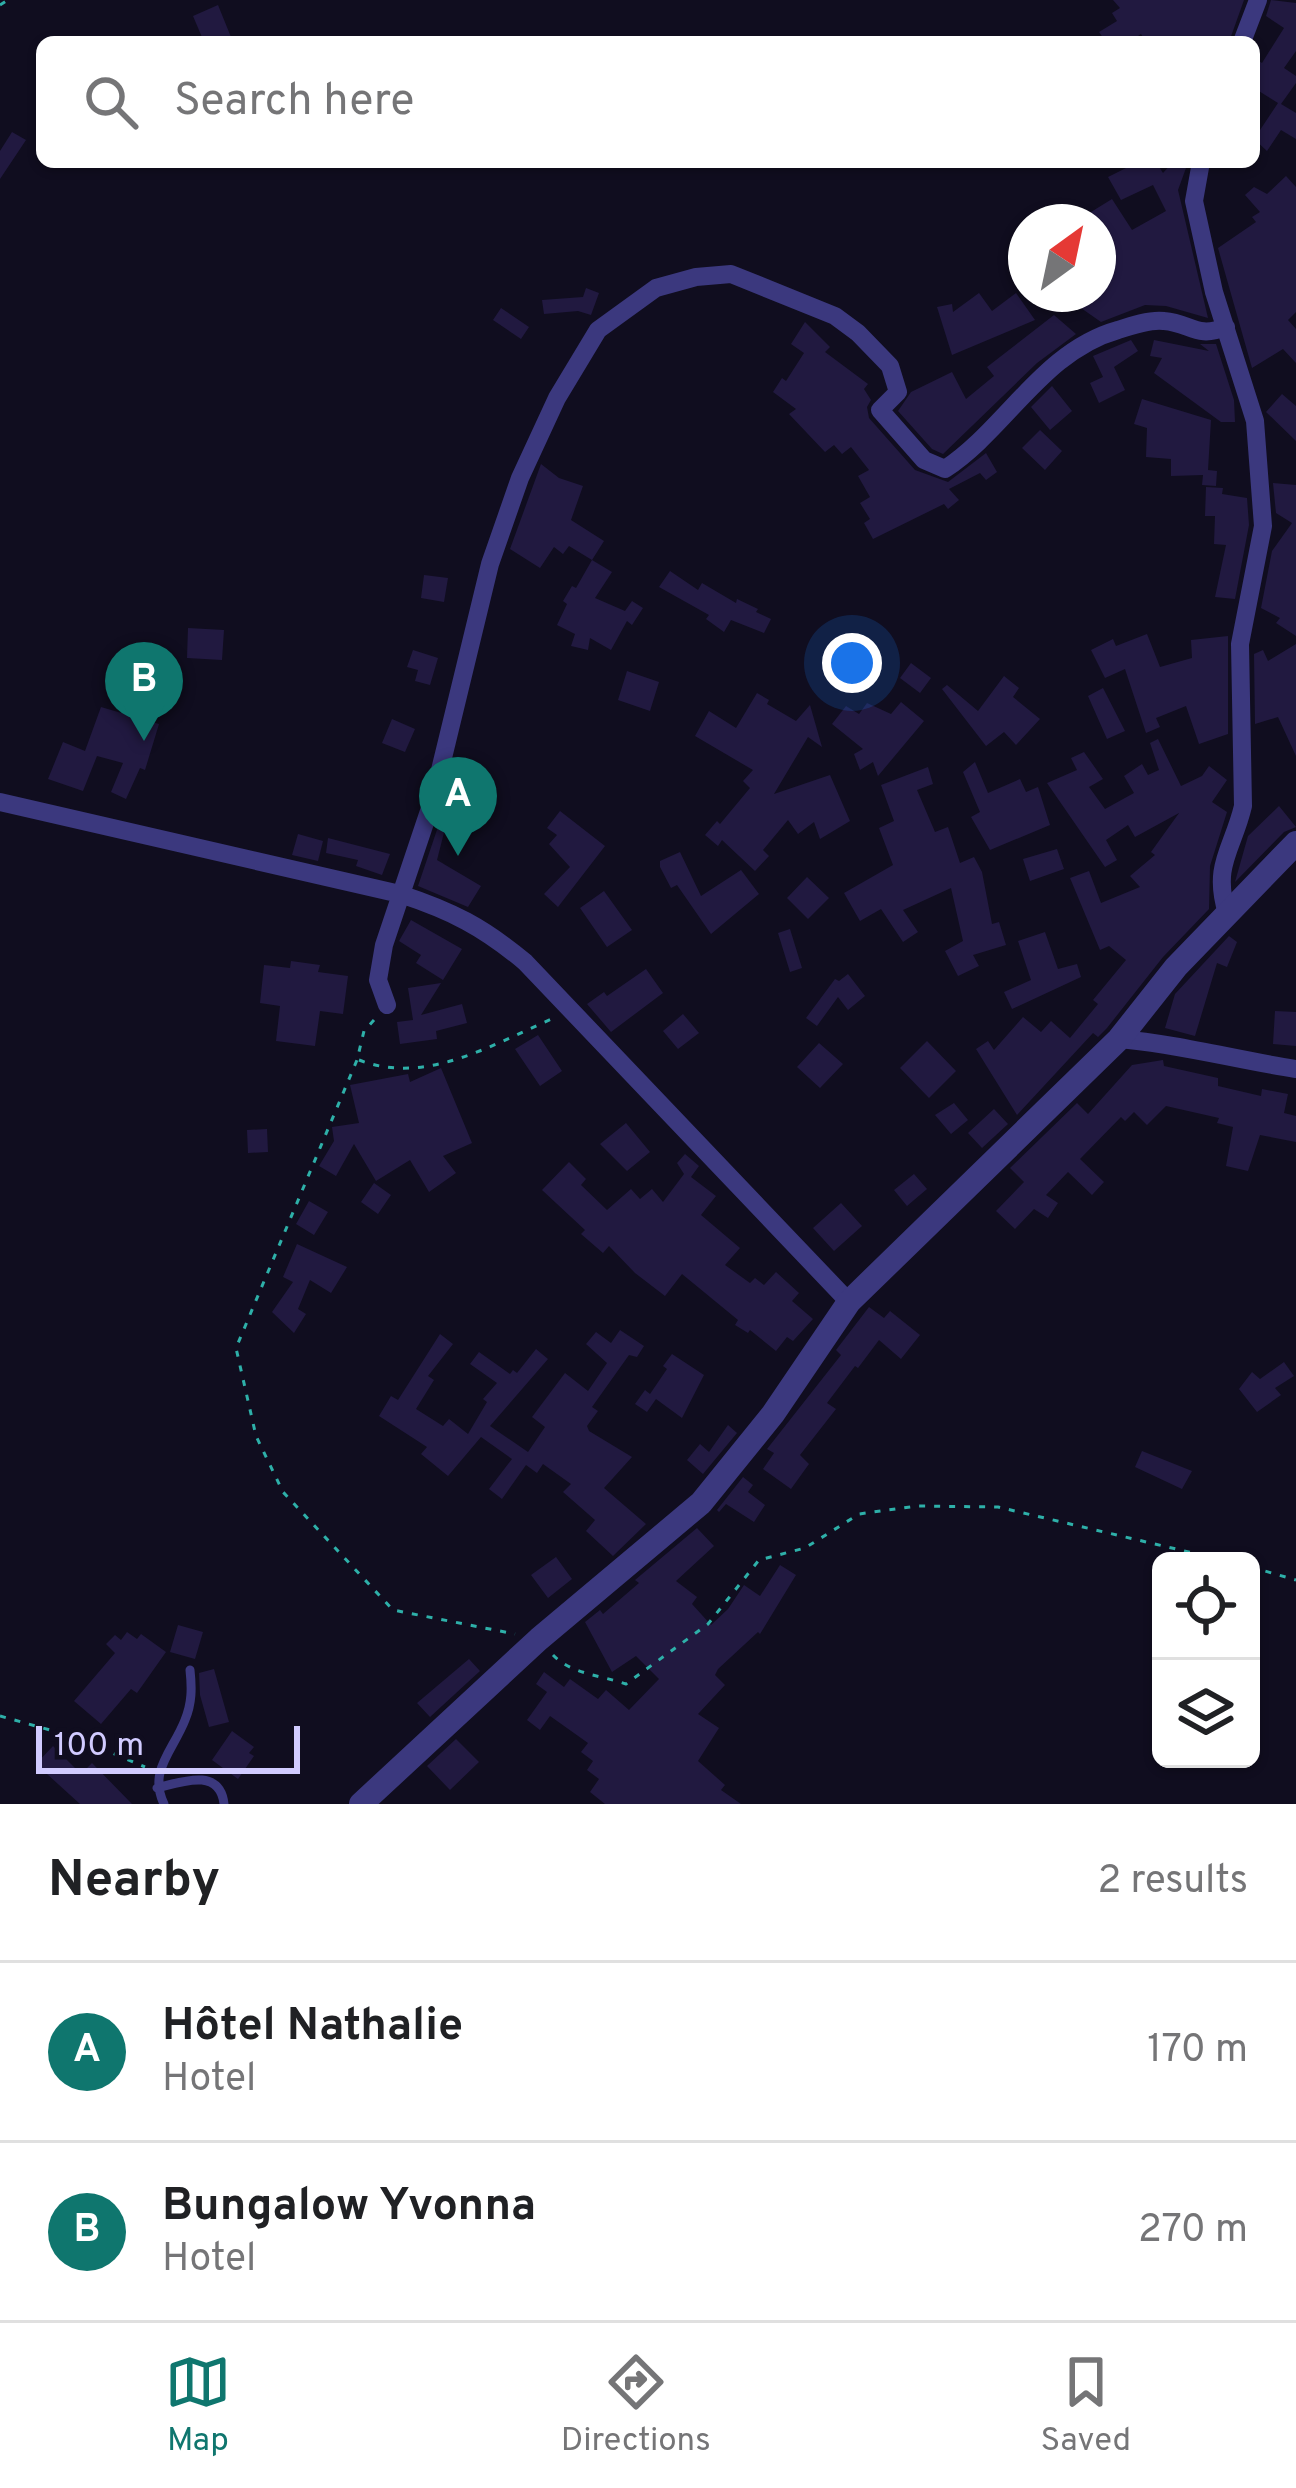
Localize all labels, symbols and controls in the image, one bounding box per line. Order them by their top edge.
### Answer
search box [36,36,1260,168]
icon: search [78,69,144,135]
text: Search here [174,74,414,131]
north arrow [1008,204,1116,312]
your location [822,633,882,693]
pin: B [105,642,183,741]
pin: A [419,757,497,856]
map controls [1152,1552,1260,1768]
button: locate [1152,1552,1260,1660]
button: layers [1152,1660,1260,1768]
scale bar [36,1720,300,1773]
text: 100 m [54,1726,144,1768]
text: Nearby [48,1850,220,1915]
text: 2 results [1097,1858,1248,1907]
text: Hôtel Nathalie [162,1999,463,2056]
text: A [73,2027,101,2076]
text: 170 m [1147,2027,1248,2076]
text: Hotel [162,2056,256,2105]
text: Bungalow Yvonna [162,2179,536,2236]
text: B [74,2207,100,2256]
text: 270 m [1138,2207,1248,2256]
text: Hotel [162,2236,256,2285]
tab: Map [165,2349,231,2463]
tab: Directions [561,2349,711,2463]
tab: Saved [1040,2349,1131,2463]

